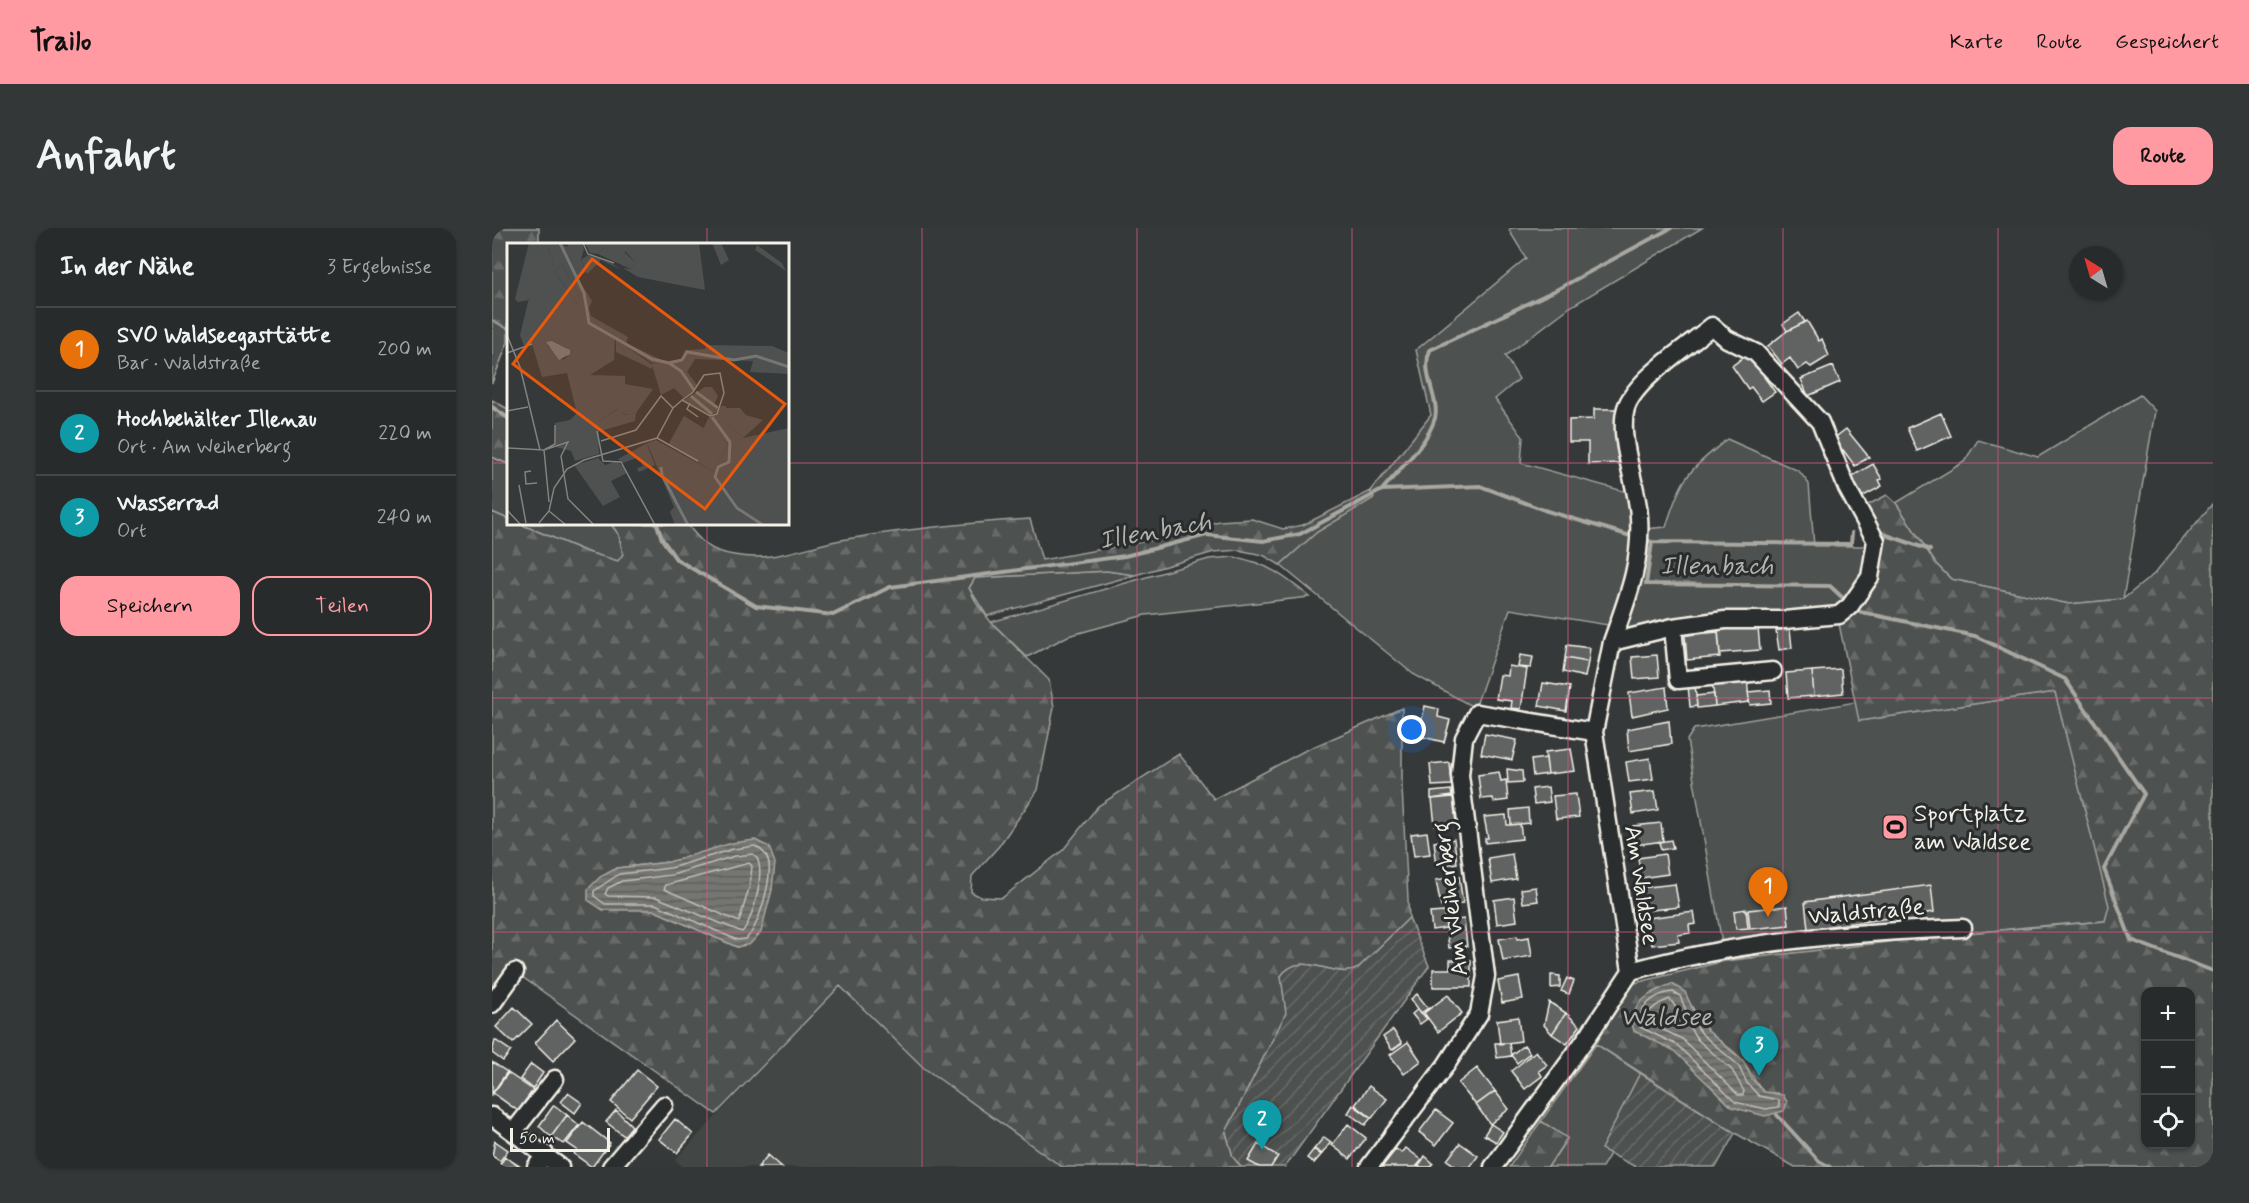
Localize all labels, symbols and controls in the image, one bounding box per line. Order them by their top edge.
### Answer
text: Trailo [30,24,91,61]
text: Karte [1950,28,2003,56]
text: Route [2036,28,2082,56]
text: Gespeichert [2115,28,2219,56]
button: Route [2113,127,2213,185]
text: Anfahrt [36,129,176,184]
inset map [507,243,789,525]
north arrow [2069,246,2123,300]
text: In der Nähe [60,250,194,284]
text: 3 Ergebnisse [327,254,432,281]
text: SVO Waldseegasttätte [117,322,331,350]
text: 1 [75,336,84,363]
text: 200 m [377,336,432,363]
text: Bar · Waldstraße [117,350,261,377]
text: Hochbehälter Illenau [117,406,317,434]
text: 2 [75,420,84,447]
text: 220 m [378,420,432,447]
text: Ort · Am Weiherberg [117,434,291,461]
text: Wasserrad [117,490,219,518]
text: 3 [75,504,84,531]
text: 240 m [377,504,432,531]
water label: Illenbach [1097,505,1214,559]
text: Ort [117,518,146,545]
water label: Illenbach [1660,550,1774,584]
button: Speichern [60,576,240,636]
button: Teilen [252,576,432,636]
your location [1397,715,1426,744]
place label: Sportplatz am Waldsee [1914,799,2031,858]
sports icon: Sportplatz am Waldsee [1880,812,1910,842]
street label: Am Weiherberg [1427,819,1479,978]
street label: Am Waldsee [1616,823,1665,947]
pin: 1 [1748,868,1788,917]
street label: Waldstraße [1807,892,1926,933]
map controls [2141,987,2195,1149]
button: + [2141,987,2195,1041]
water label: Waldsee [1620,1001,1713,1035]
pin: 3 [1740,1026,1778,1076]
button: − [2141,1041,2195,1095]
button: locate [2141,1095,2195,1149]
pin: 2 [1242,1100,1282,1150]
scale bar [510,1125,610,1152]
text: 50 m [519,1128,555,1149]

